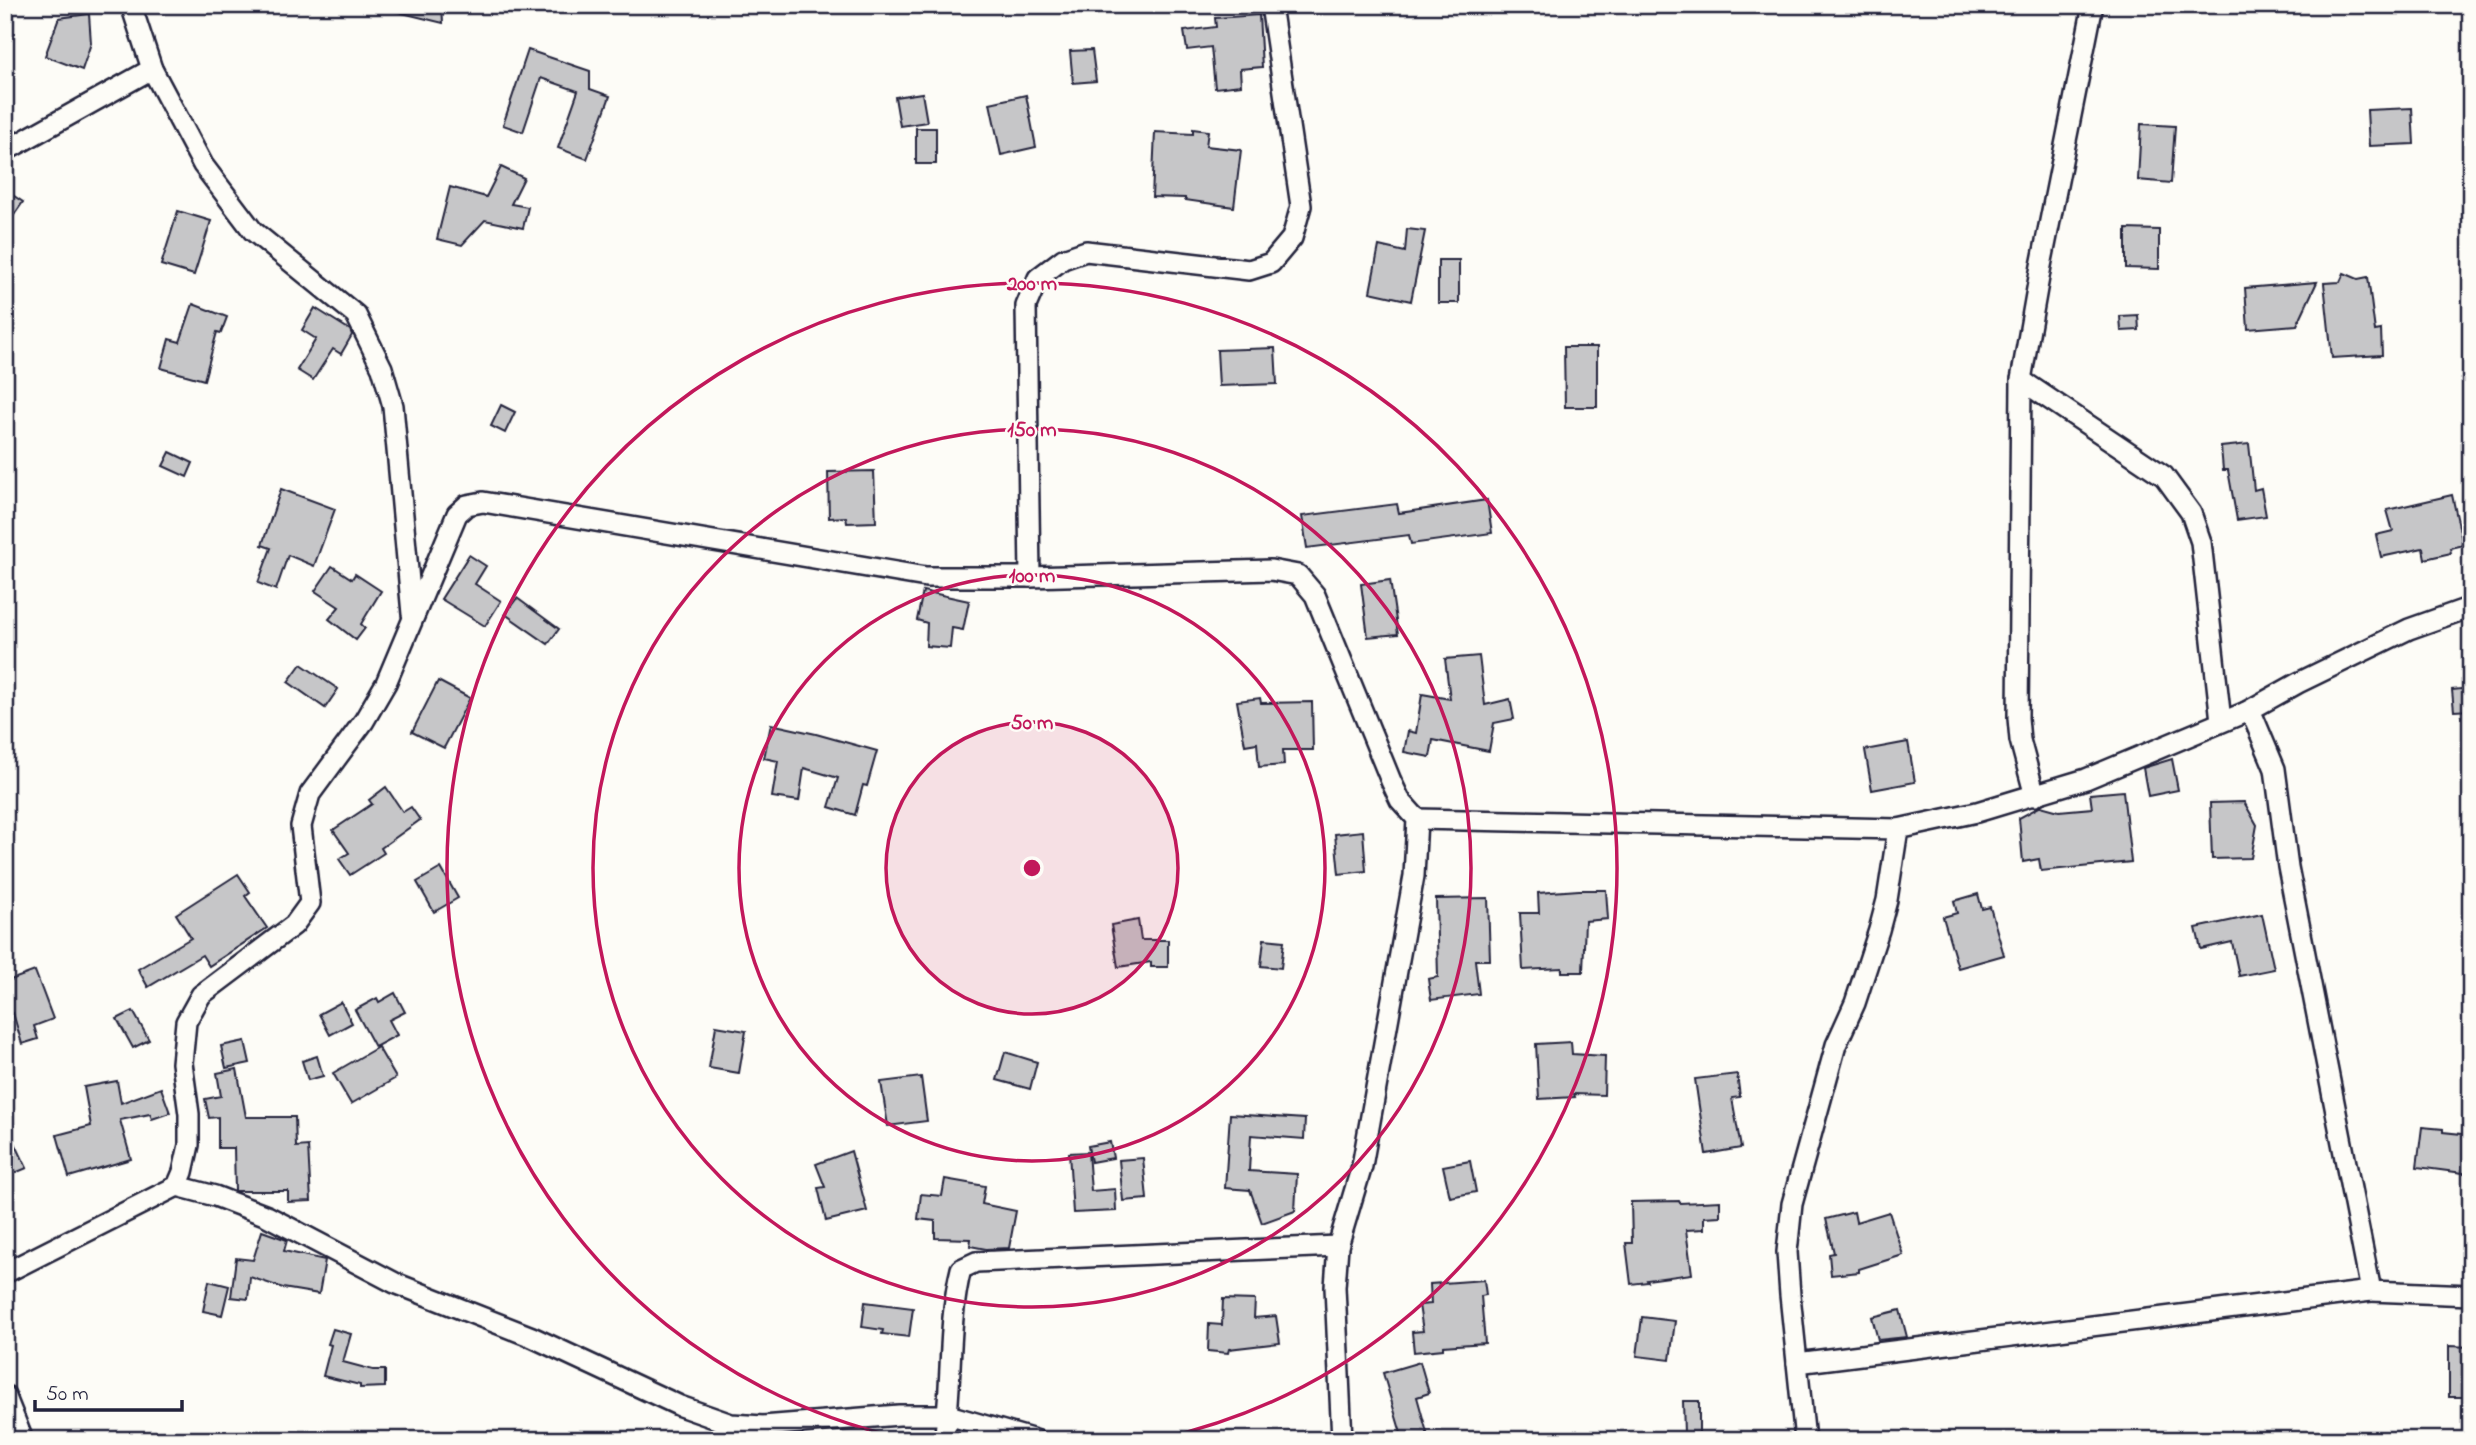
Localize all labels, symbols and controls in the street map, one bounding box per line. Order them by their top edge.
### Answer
text: 200 m [1006,270,1057,300]
text: 150 m [1007,416,1057,446]
text: 100 m [1009,562,1055,592]
text: 50 m [1011,709,1053,739]
centre of rings [1020,856,1044,880]
scale bar [35,1368,182,1412]
text: 50 m [46,1380,89,1410]

